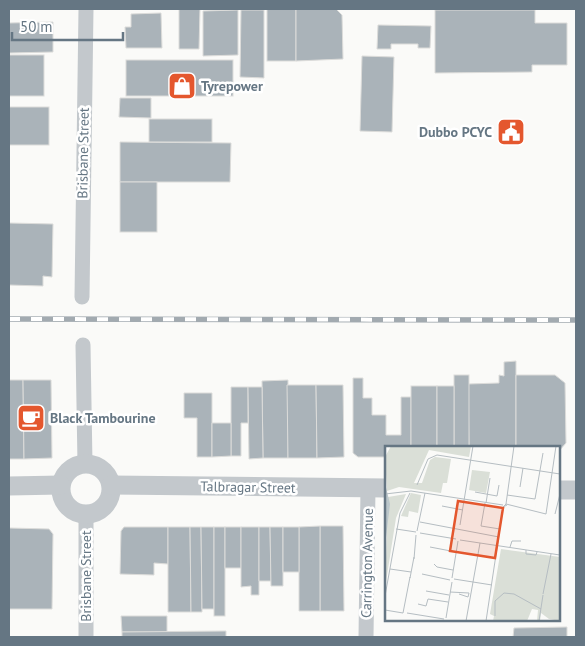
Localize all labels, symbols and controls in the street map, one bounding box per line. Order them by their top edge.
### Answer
scale bar [12,10,124,42]
text: 50 m [20,17,53,36]
shop icon: Tyrepower [167,71,197,101]
place label: Tyrepower [201,77,263,95]
street label: Brisbane Street [73,107,93,199]
public building icon: Dubbo PCYC [496,117,526,147]
place label: Dubbo PCYC [419,123,492,141]
cafe icon: Black Tambourine [16,403,46,433]
place label: Black Tambourine [50,409,156,427]
inset map [385,446,560,621]
street label: Talbragar Street [200,477,296,497]
street label: Carrington Avenue [357,508,377,618]
street label: Brisbane Street [77,530,95,622]

